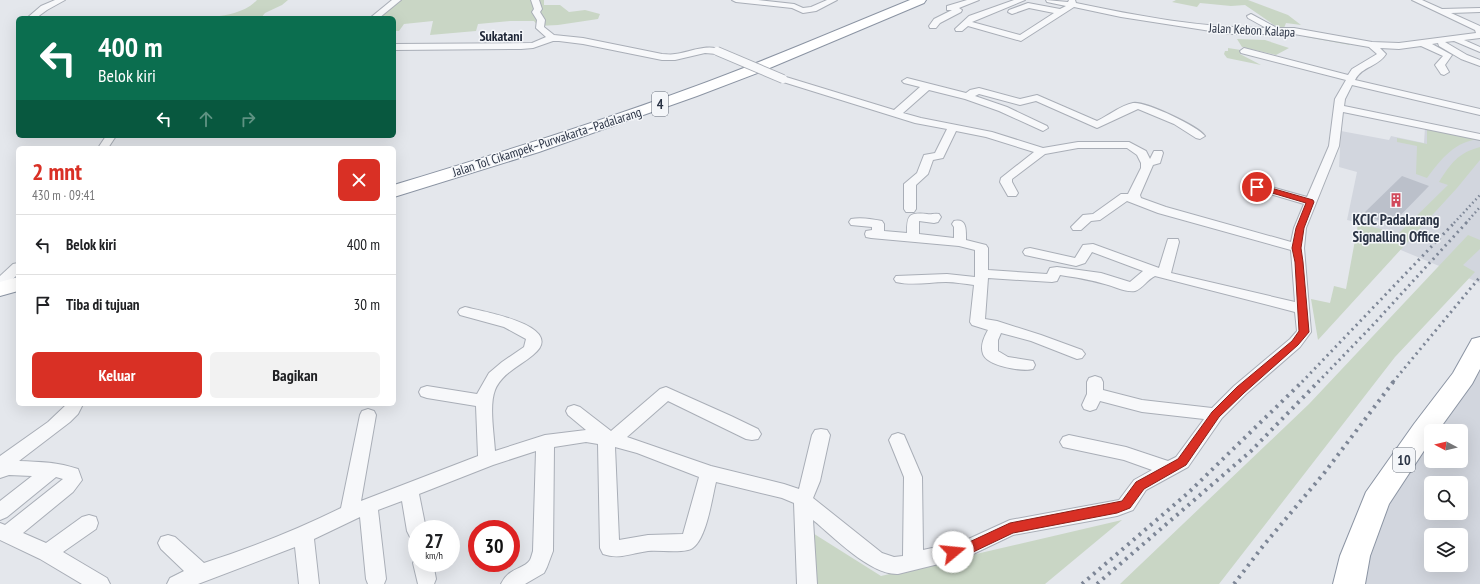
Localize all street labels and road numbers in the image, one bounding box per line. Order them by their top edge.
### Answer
street label: Jalan Kebon Kalapa [1207,19,1296,41]
road number: 4 [652,92,668,116]
street label: Jalan Tol Cikampek–Purwakarta–Padalarang [449,103,644,181]
road number: 10 [1393,448,1415,472]

